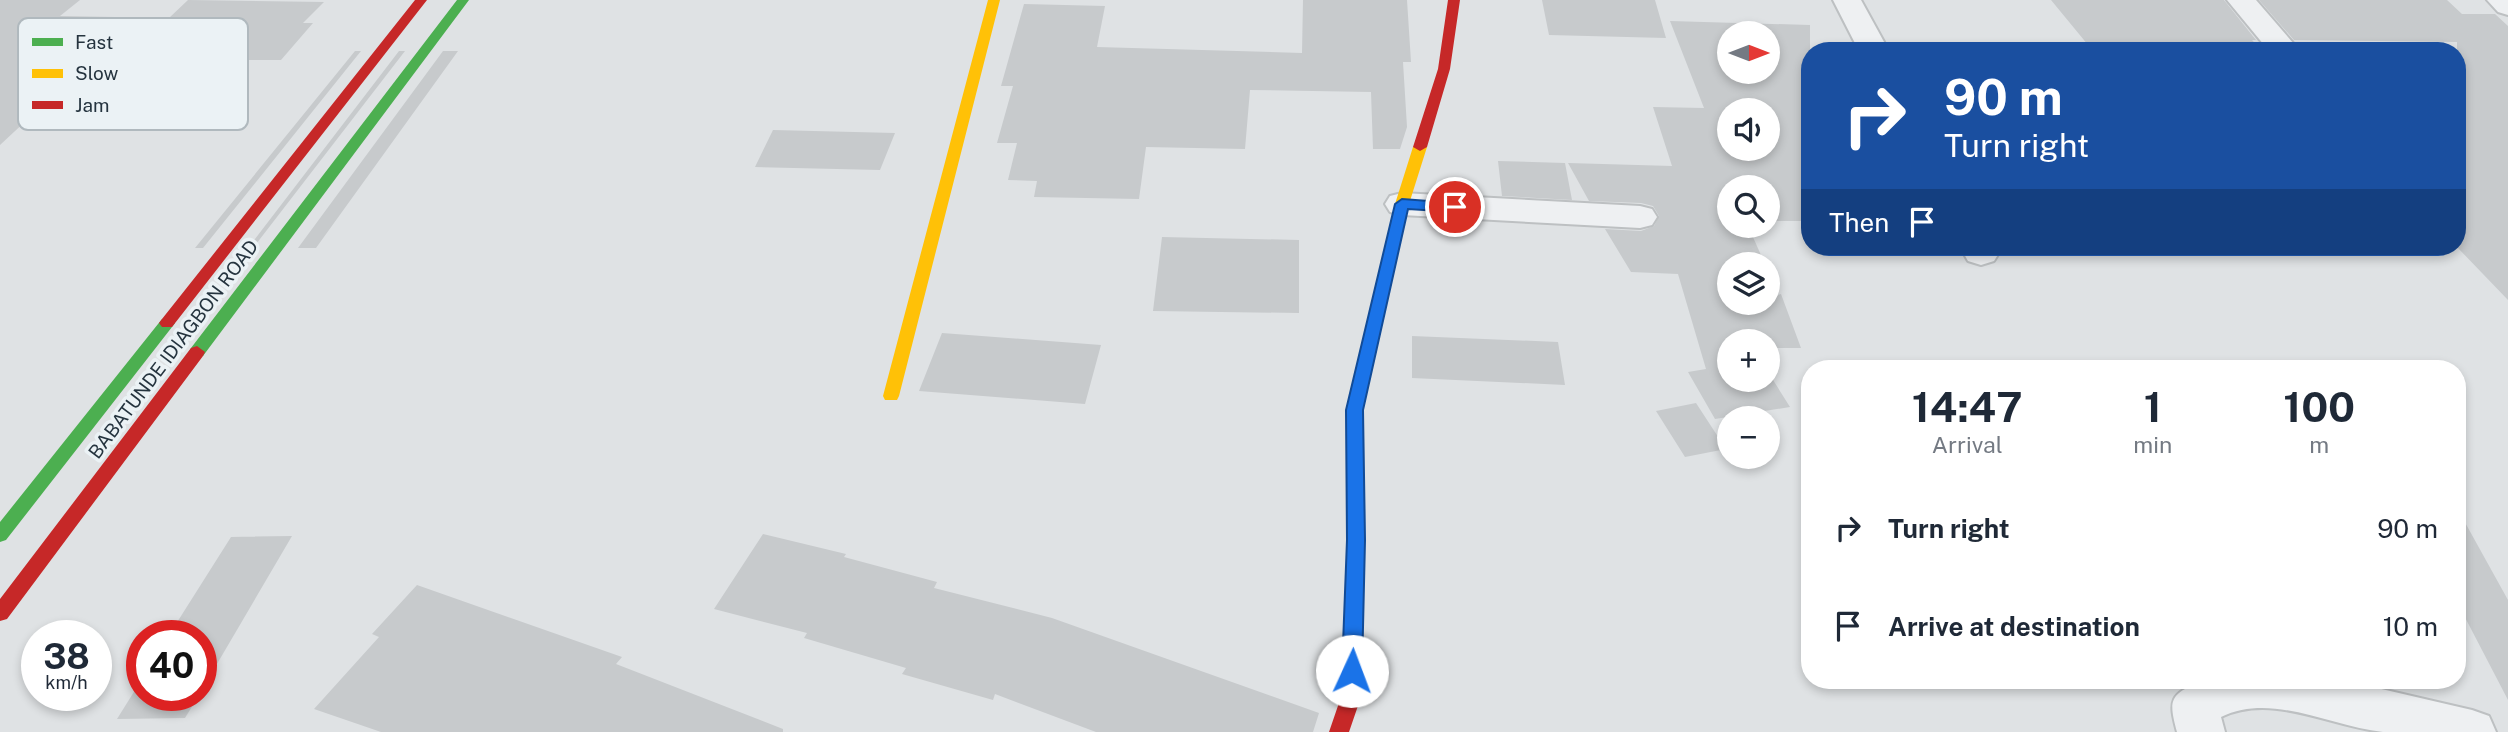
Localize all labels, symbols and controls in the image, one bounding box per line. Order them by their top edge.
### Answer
legend [18,18,248,130]
north arrow [1717,21,1780,84]
map controls [1717,21,1780,469]
text: Fast [75,31,113,53]
text: Slow [75,62,119,84]
text: 90 m [1944,68,2063,126]
icon: right [1829,70,1920,161]
text: Jam [75,94,109,116]
button: sound [1717,98,1780,161]
text: Turn right [1944,127,2089,164]
button: search [1717,175,1780,238]
pin [1425,177,1485,237]
icon: arrive [1436,188,1474,226]
icon: arrive [1903,203,1941,241]
text: Then [1829,207,1889,238]
street label: BABATUNDE IDIAGBON ROAD [84,235,262,463]
button: layers [1717,252,1780,315]
button: + [1717,329,1780,392]
text: 14:47 [1912,382,2022,431]
text: 1 [2144,382,2162,431]
text: 100 [2283,382,2355,431]
button: − [1717,406,1780,469]
text: Arrival [1932,431,2003,458]
text: min [2133,431,2172,458]
text: m [2309,431,2329,458]
icon: right [1829,509,1867,547]
text: Turn right [1888,513,2010,544]
text: 90 m [2377,513,2438,544]
icon: arrive [1829,607,1867,645]
text: Arrive at destination [1888,611,2140,642]
text: 10 m [2383,611,2438,642]
speed limit sign: 40 [126,620,217,711]
position arrow [1315,634,1389,708]
text: 38 [43,636,90,677]
text: km/h [45,672,88,693]

